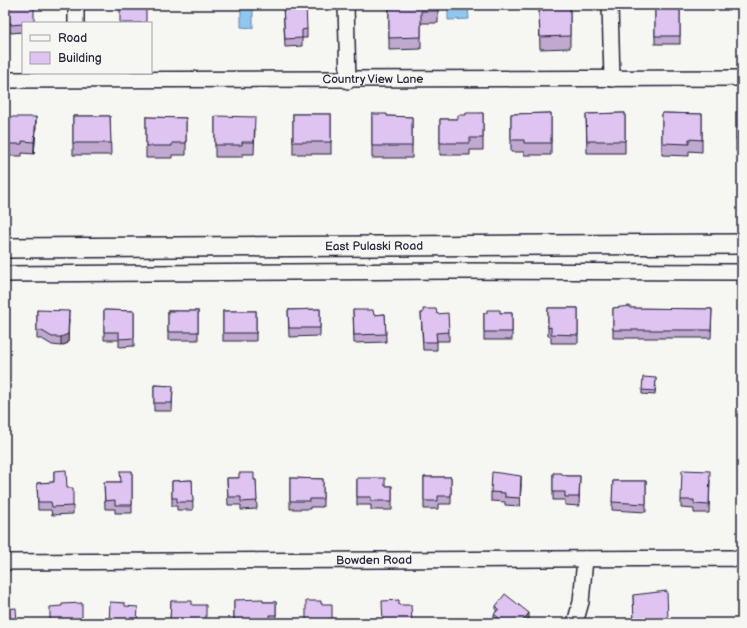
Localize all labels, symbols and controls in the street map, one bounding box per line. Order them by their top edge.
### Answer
legend [22,22,152,74]
text: Road [58,31,87,46]
text: Building [58,51,102,66]
street label: Country View Lane [323,71,423,87]
street label: East Pulaski Road [325,238,423,254]
street label: Bowden Road [336,552,412,568]

